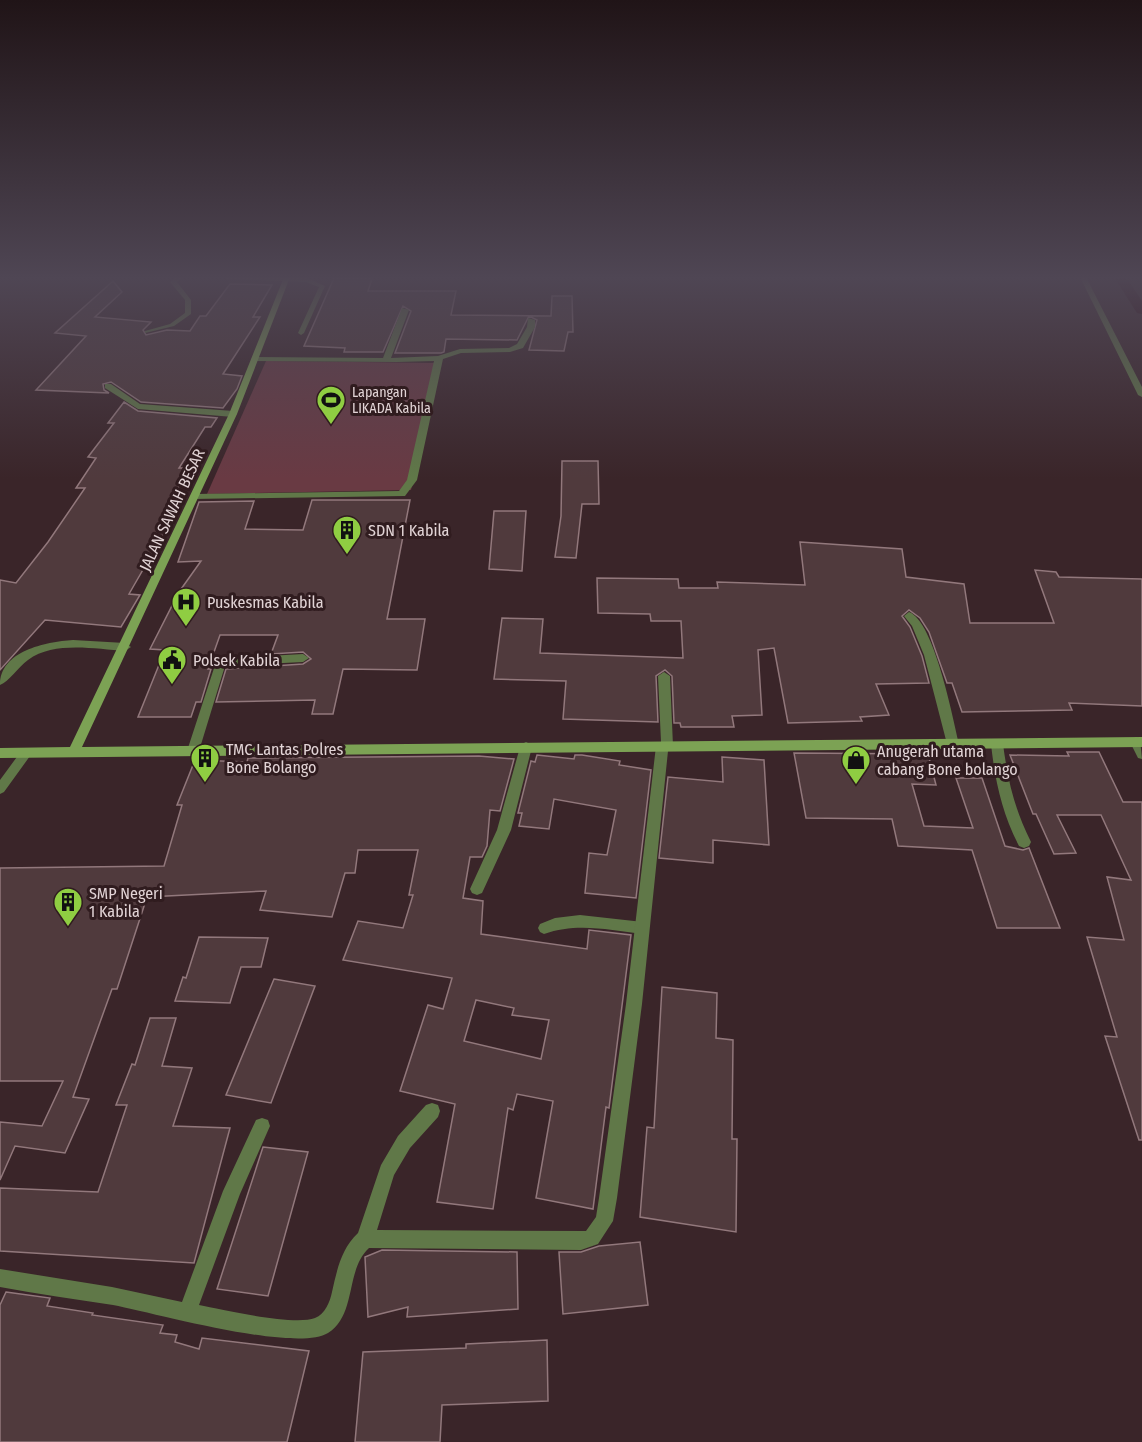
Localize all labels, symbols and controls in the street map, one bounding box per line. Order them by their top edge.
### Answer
sports icon: Lapangan LIKADA Kabila [315,384,347,426]
place label: Lapangan LIKADA Kabila [352,384,431,417]
street label: JALAN SAWAH BESAR [135,445,209,574]
building icon: SDN 1 Kabila [331,514,363,556]
place label: SDN 1 Kabila [368,521,450,540]
hospital icon: Puskesmas Kabila [170,586,202,628]
place label: Puskesmas Kabila [207,593,324,612]
public building icon: Polsek Kabila [156,644,188,686]
place label: Polsek Kabila [193,651,280,670]
place label: TMC Lantas Polres Bone Bolango [226,740,343,777]
building icon: TMC Lantas Polres Bone Bolango [189,742,221,784]
place label: Anugerah utama cabang Bone bolango [877,742,1018,779]
shop icon: Anugerah utama cabang Bone bolango [840,744,872,786]
place label: SMP Negeri 1 Kabila [89,884,163,921]
building icon: SMP Negeri 1 Kabila [52,886,84,928]

